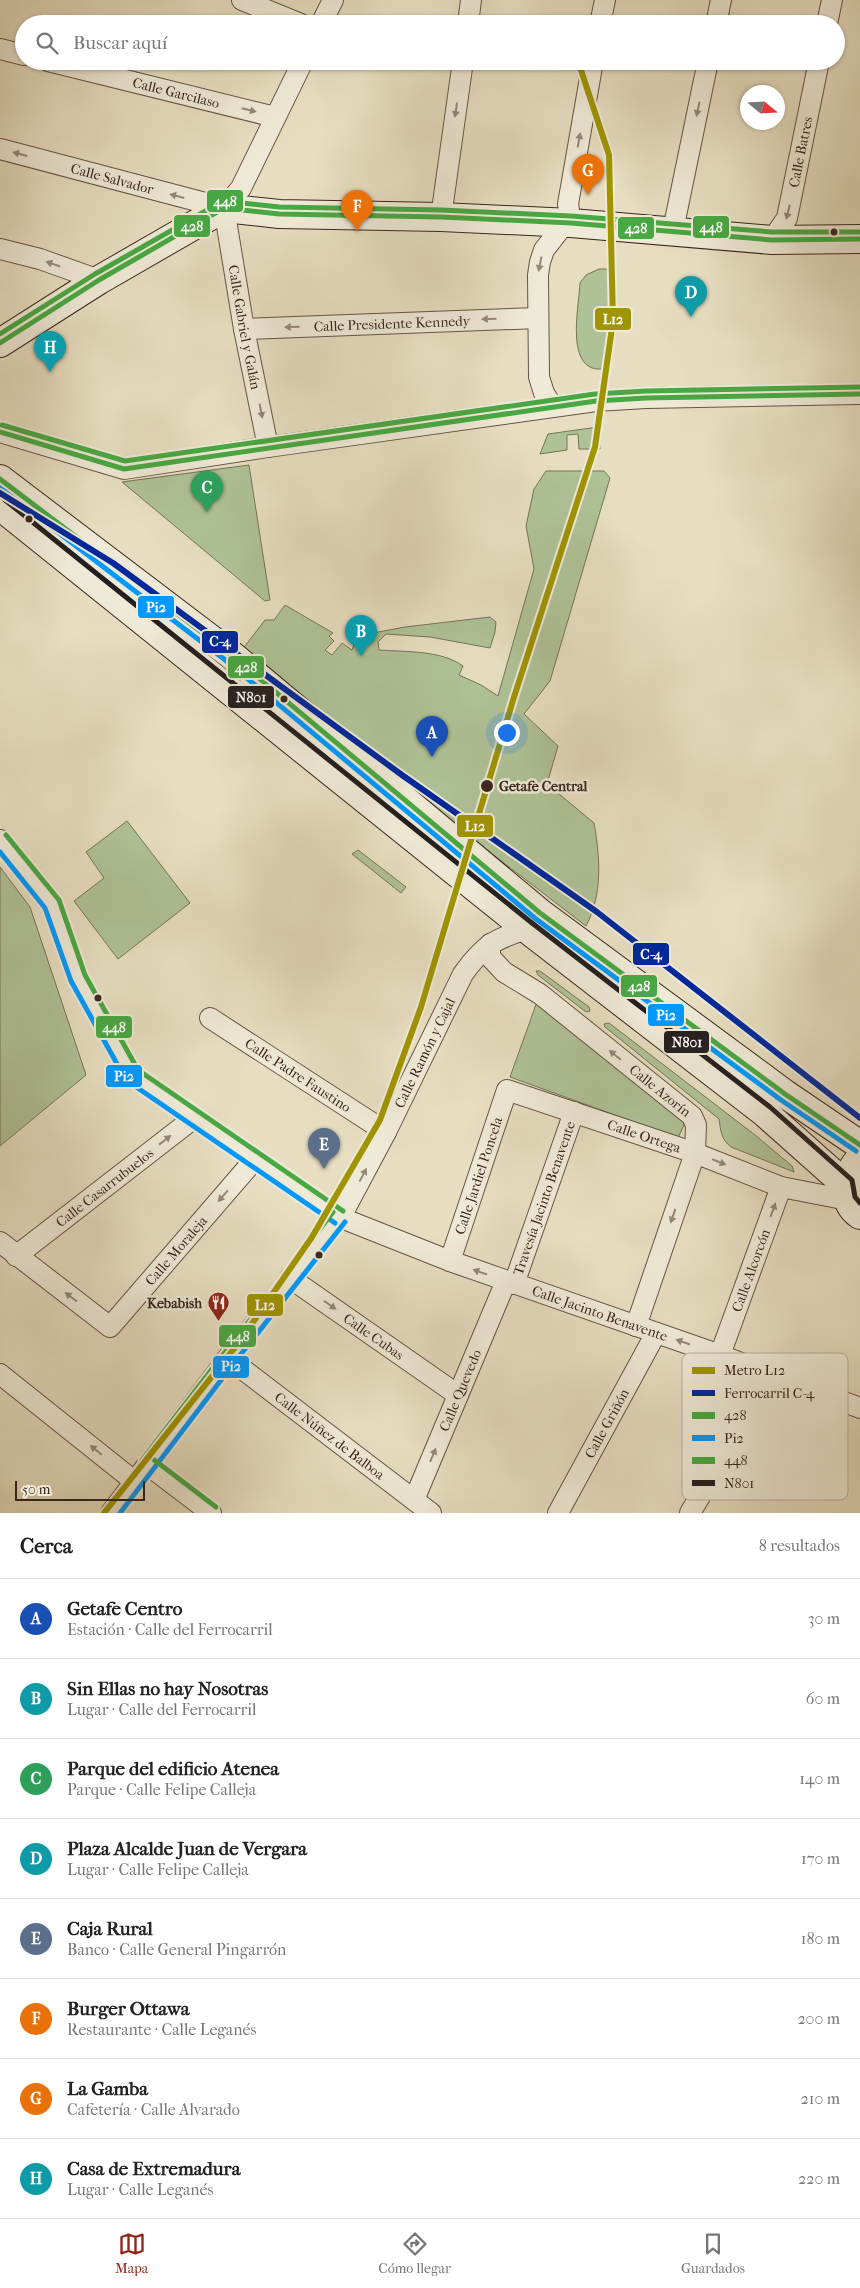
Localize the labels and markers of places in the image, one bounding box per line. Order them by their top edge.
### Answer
pin: G [572,154,604,195]
pin: F [341,190,373,231]
unlabelled marker [829,227,839,237]
pin: D [675,276,707,317]
pin: H [34,331,66,372]
pin: C [191,471,223,512]
unlabelled marker [24,514,34,524]
pin: B [345,615,377,656]
unlabelled marker [279,694,289,704]
pin: A [416,716,448,757]
marker: Getafe Central [479,778,495,794]
place label: Getafe Central [499,778,587,795]
unlabelled marker [93,993,103,1003]
pin: E [308,1128,340,1169]
unlabelled marker [314,1250,324,1260]
restaurant icon: Kebabish [206,1291,230,1322]
place label: Kebabish [147,1295,203,1312]

